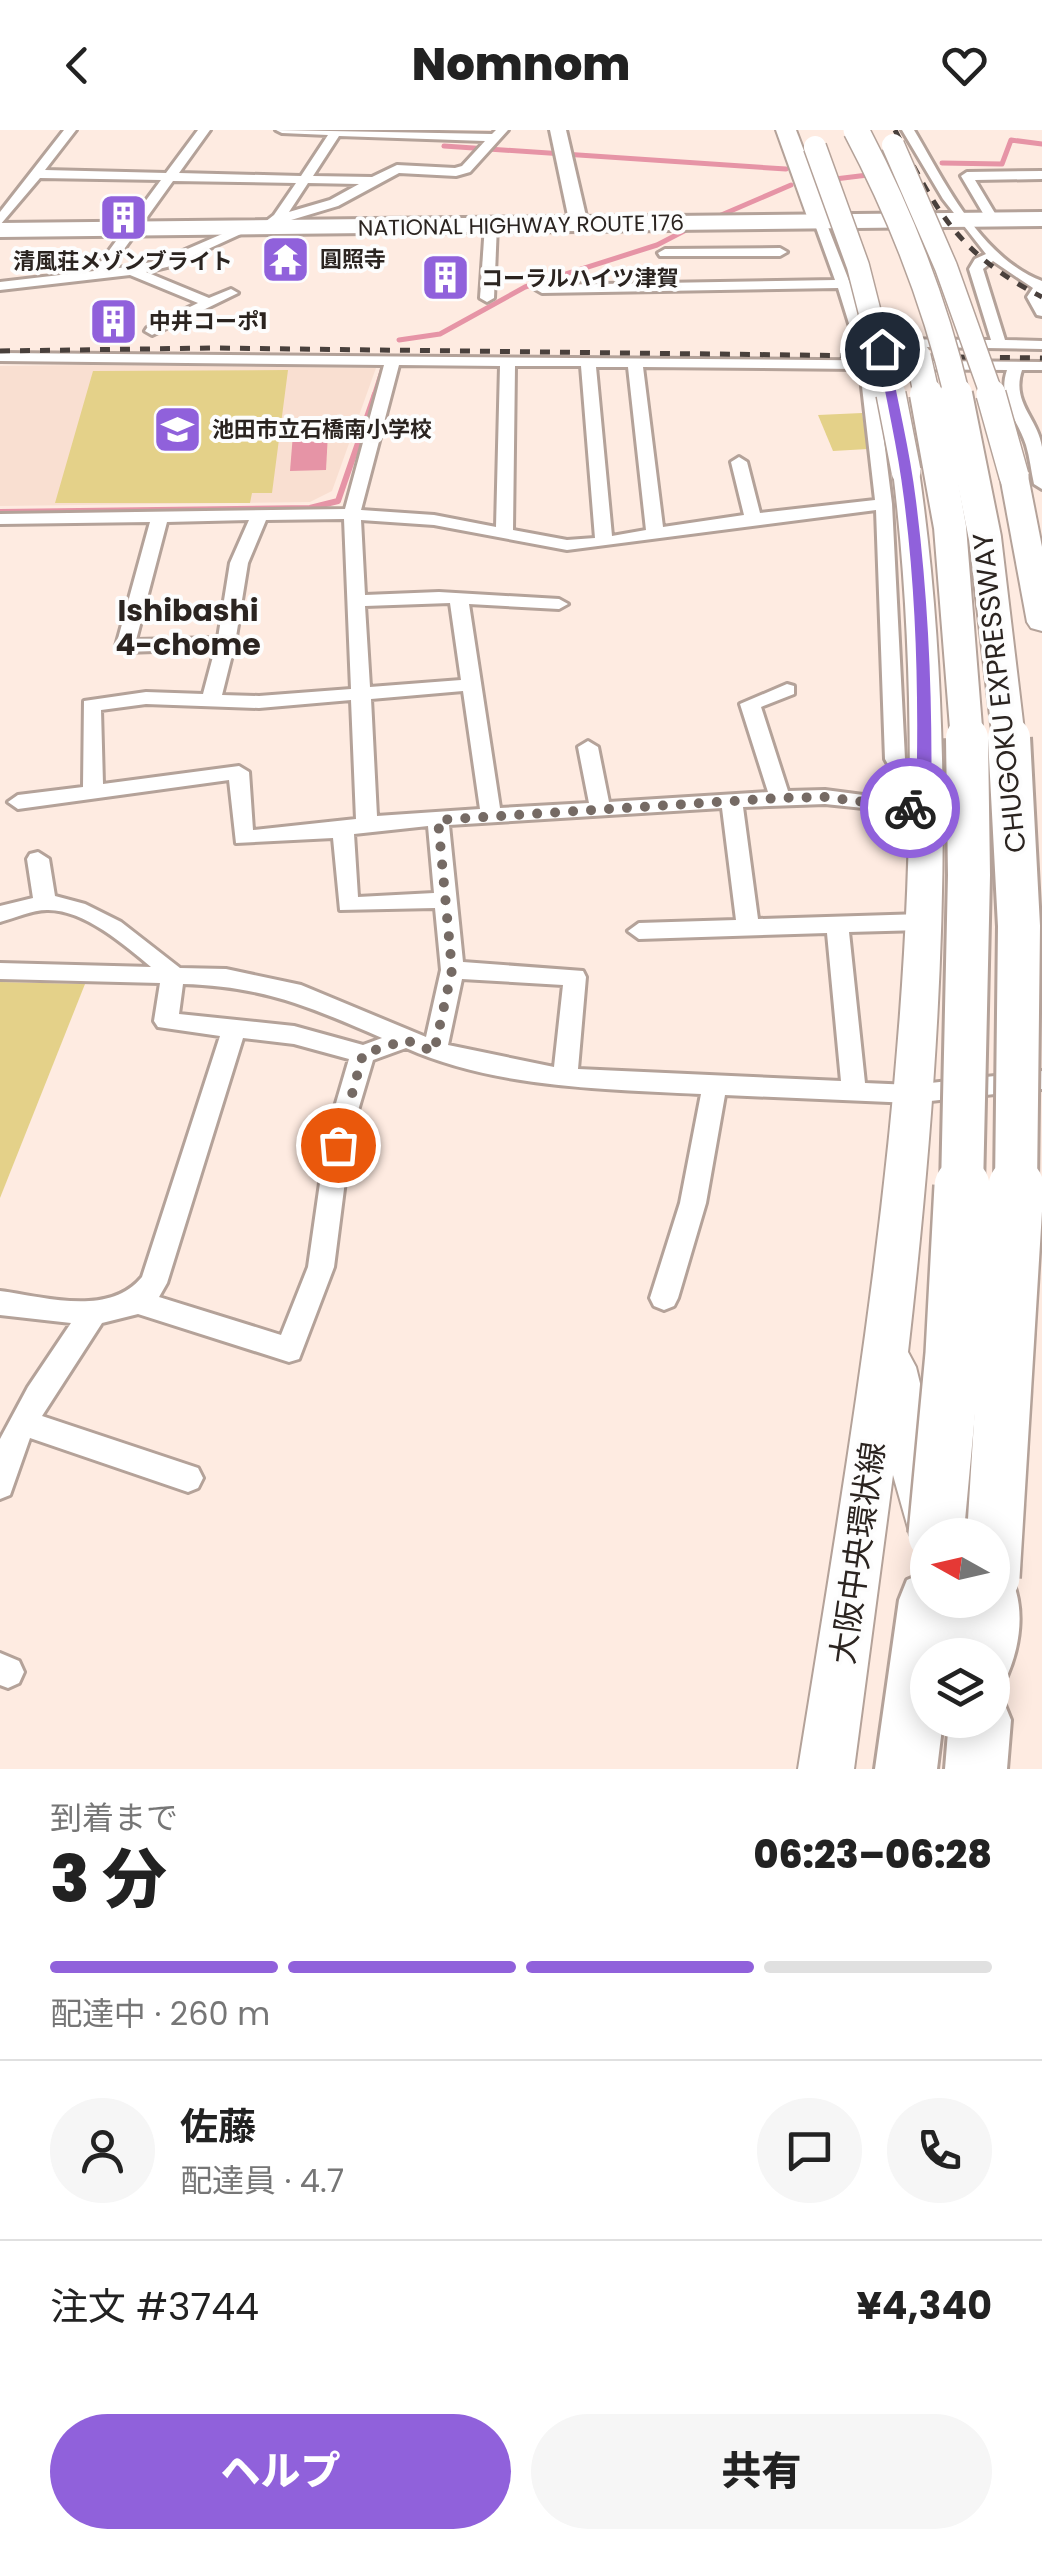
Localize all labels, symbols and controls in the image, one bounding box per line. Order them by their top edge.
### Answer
text: Nomnom [412,33,630,96]
icon: back [50,38,105,93]
icon: heart [937,38,992,93]
building icon: 清風荘メゾンブライト [97,191,149,243]
street label: NATIONAL HIGHWAY ROUTE 176 [358,207,684,244]
temple icon: 圓照寺 [259,233,311,285]
place label: 圓照寺 [320,244,386,275]
place label: 清風荘メゾンブライト [13,246,233,277]
building icon: コーラルハイツ津賀 [420,252,472,304]
place label: コーラルハイツ津賀 [481,263,679,294]
building icon: 中井コーポ1 [88,295,140,347]
place label: 中井コーポ1 [149,306,267,337]
pin [840,307,925,392]
icon: home [855,322,910,377]
school or university icon: 池田市立石橋南小学校 [151,403,203,455]
place label: 池田市立石橋南小学校 [212,414,432,445]
street label: CHUGOKU EXPRESSWAY [963,531,1036,855]
district label: Ishibashi 4-chome [115,589,261,666]
courier [860,758,960,858]
icon: bike [883,781,938,836]
pin [296,1103,381,1188]
icon: bag [311,1118,366,1173]
street label: 大阪中央環状線 [820,1439,895,1667]
north arrow [910,1518,1010,1618]
map controls [910,1518,1010,1738]
button: layers [910,1638,1010,1738]
text: 到着まで [50,1795,178,1840]
text: 06:23–06:28 [753,1828,992,1881]
text: 3 分 [50,1834,167,1925]
text: 配達中 · 260 m [50,1991,270,2036]
button: person [50,2098,155,2203]
button: chat [757,2098,862,2203]
button: phone [887,2098,992,2203]
text: 佐藤 [180,2100,256,2153]
text: 配達員 · 4.7 [180,2158,344,2203]
text: ¥4,340 [856,2279,992,2332]
text: 注文 #3744 [50,2280,259,2333]
button: ヘルプ [50,2414,511,2529]
button: 共有 [531,2414,992,2529]

